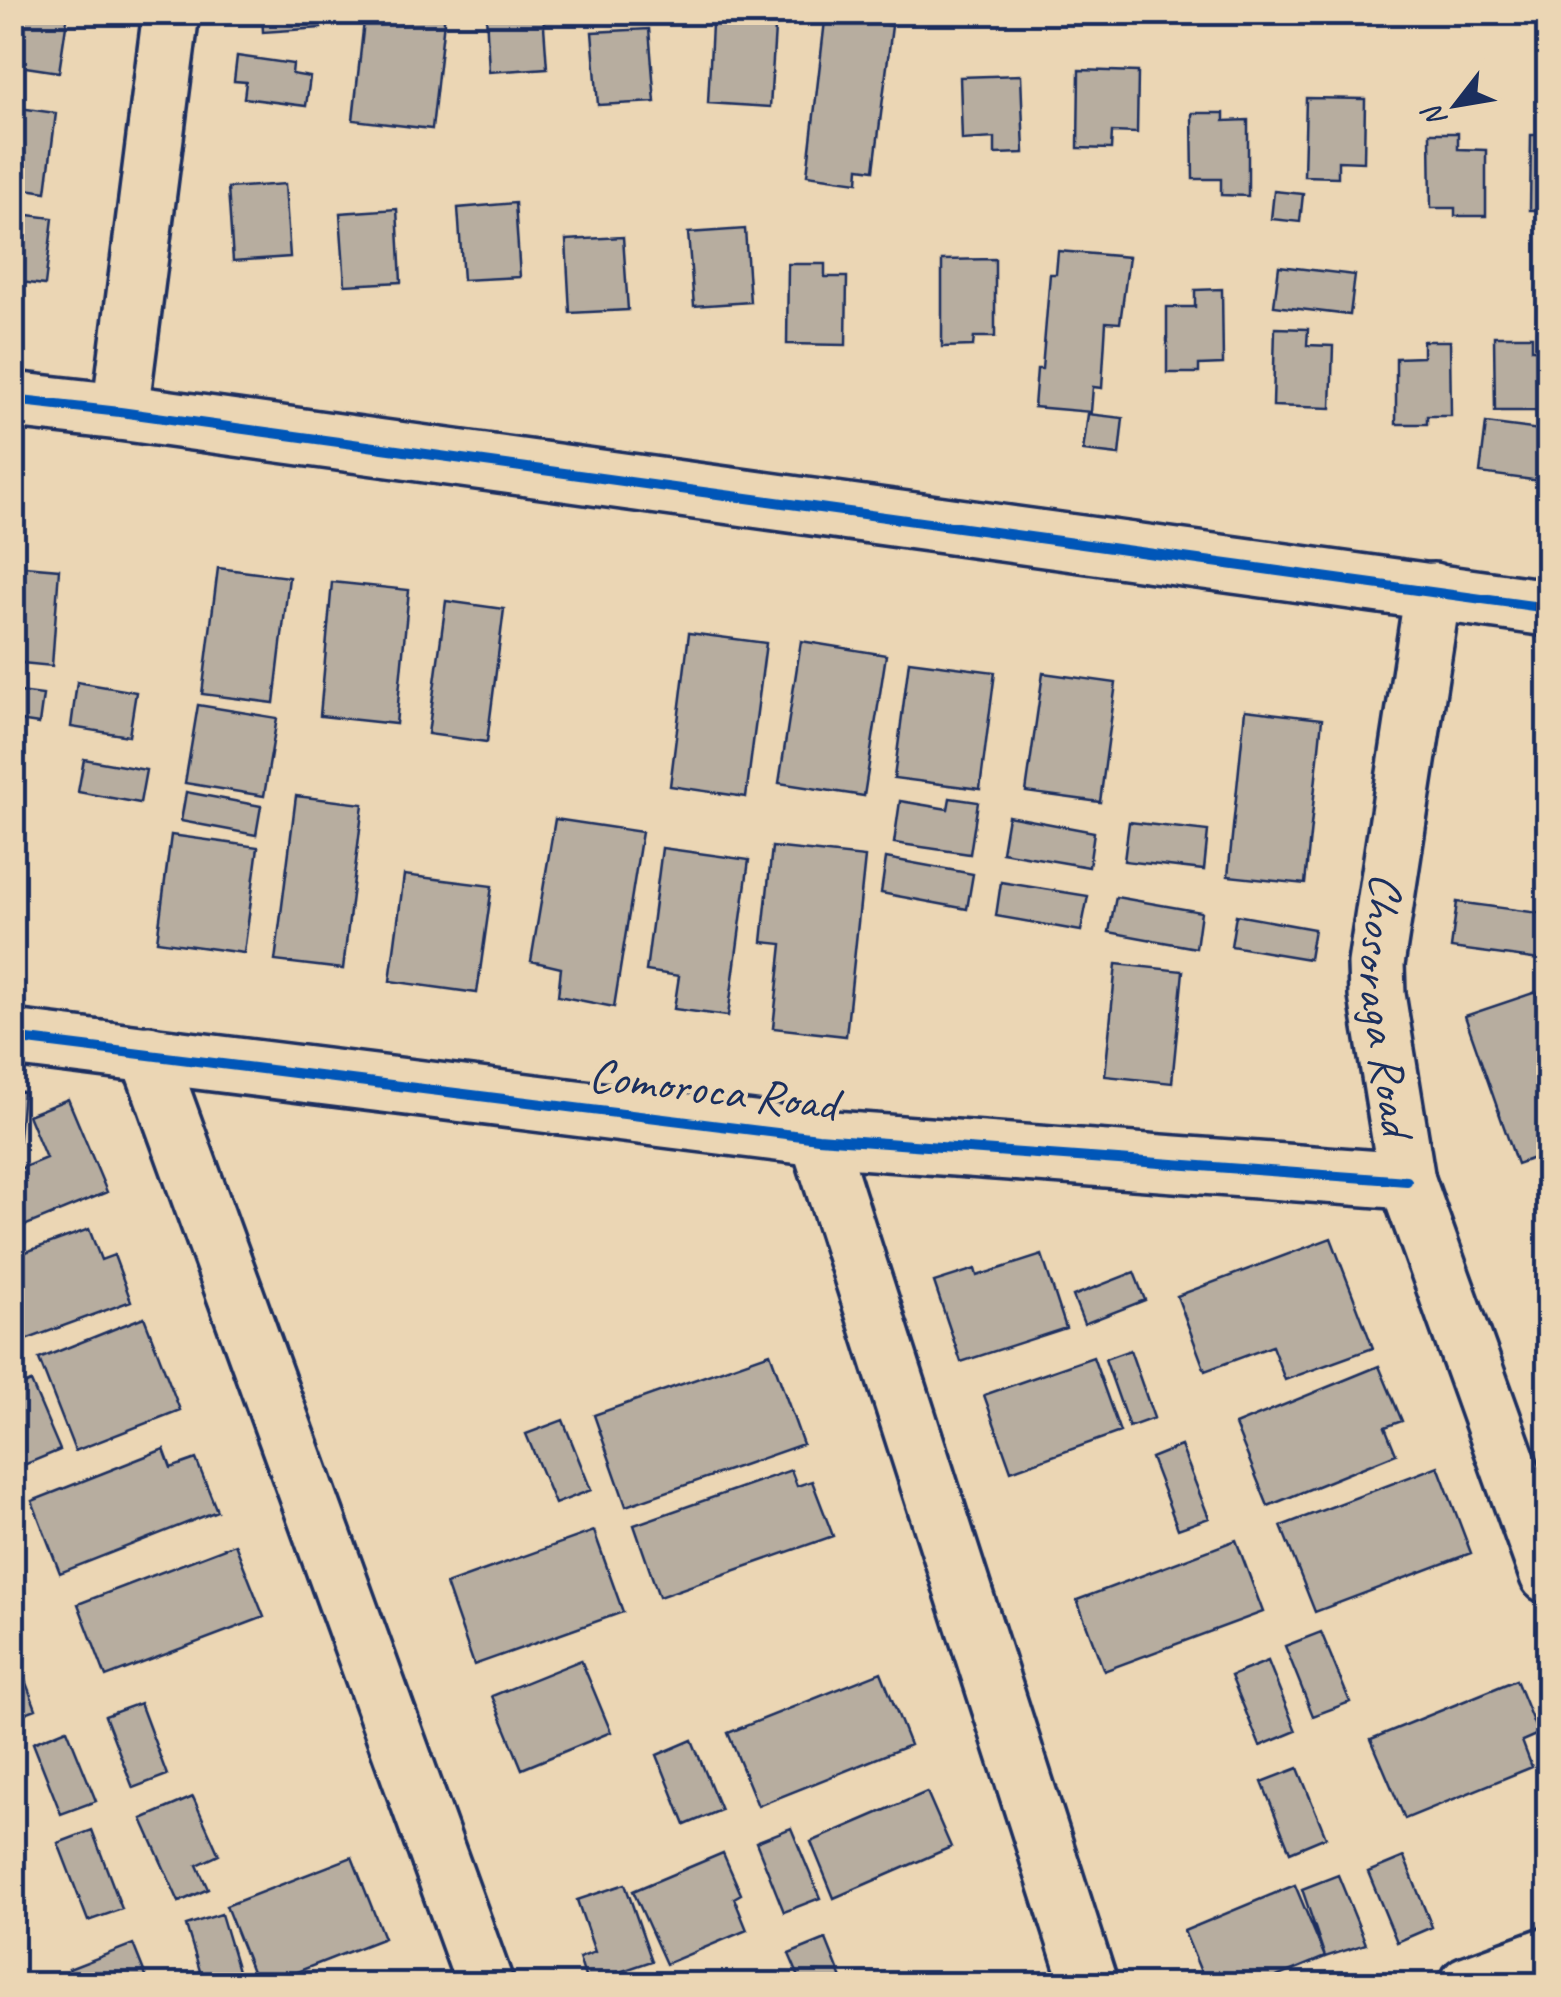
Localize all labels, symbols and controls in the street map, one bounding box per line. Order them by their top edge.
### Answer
north arrow [1406,55,1506,155]
text: N [1413,97,1454,134]
street label: Chosoraga Road [1344,870,1429,1146]
street label: Comoroca Road [586,1044,847,1135]

